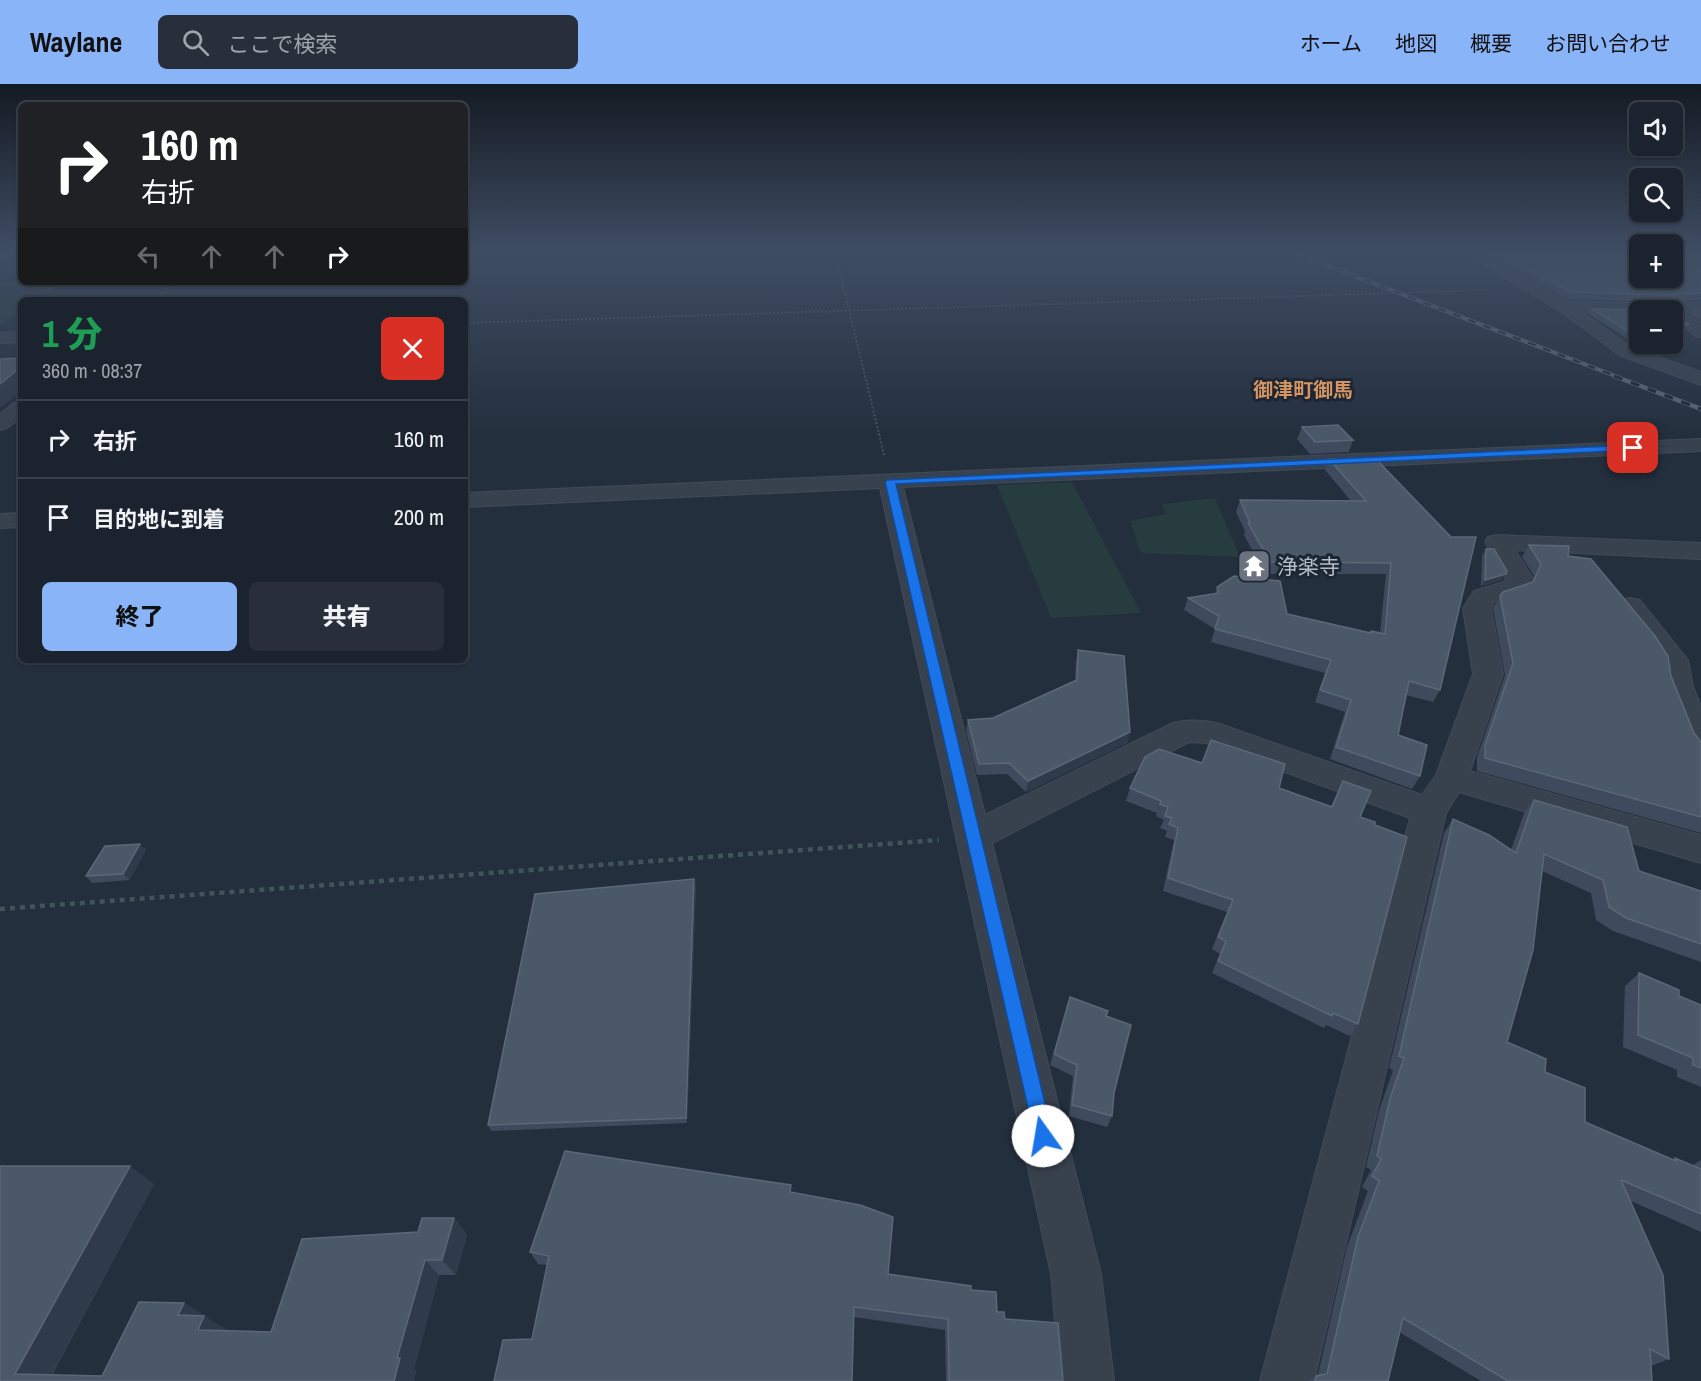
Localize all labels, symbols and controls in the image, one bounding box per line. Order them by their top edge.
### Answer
search box [158,15,578,69]
text: Waylane [30,23,122,61]
icon: search [179,26,212,59]
text: ここで検索 [227,29,337,59]
text: ホーム [1300,29,1362,58]
text: 地図 [1395,29,1437,58]
text: 概要 [1470,29,1512,58]
text: お問い合わせ [1545,29,1671,58]
map controls [1629,102,1683,354]
button: sound [1629,102,1683,156]
text: 160 m [141,117,239,173]
icon: right [42,126,120,204]
button: search [1629,168,1683,222]
text: 右折 [141,174,195,210]
button: + [1629,234,1683,288]
icon: left [132,240,165,273]
icon: ahead [195,240,228,273]
icon: ahead [258,240,291,273]
icon: right [321,240,354,273]
button: − [1629,300,1683,354]
text: 1 分 [42,310,103,358]
button: close [381,317,444,380]
text: 360 m · 08:37 [42,357,142,384]
district label: 御津町御馬 [1253,376,1353,403]
pin [1607,422,1658,473]
icon: right [42,423,75,456]
text: 160 m [394,424,444,454]
text: 右折 [93,426,137,456]
icon: arrive [1616,431,1649,464]
icon: arrive [42,501,75,534]
text: 200 m [394,502,444,532]
text: 目的地に到着 [93,504,225,534]
temple icon: 浄楽寺 [1236,548,1272,584]
place label: 浄楽寺 [1277,552,1340,581]
button: 終了 [42,582,237,651]
button: 共有 [249,582,444,651]
position arrow [1011,1104,1075,1168]

